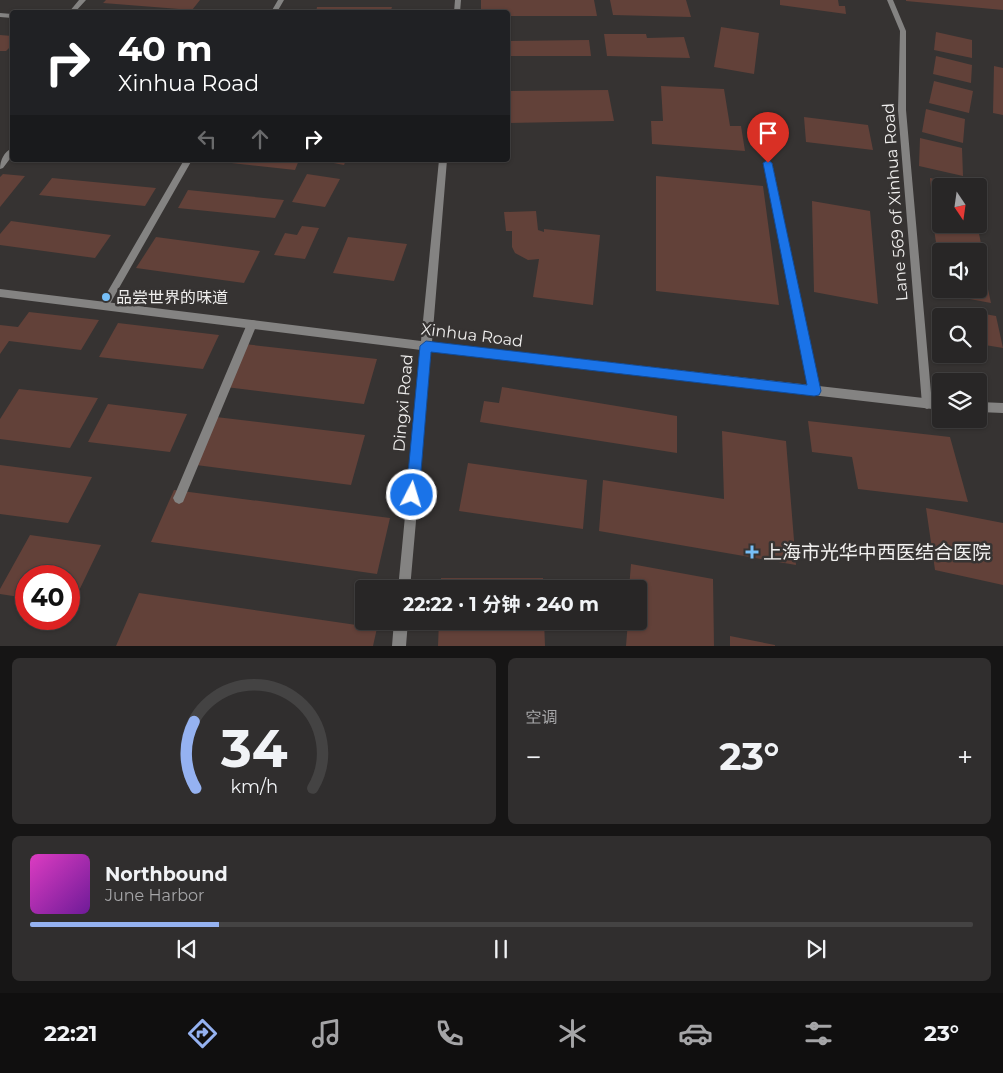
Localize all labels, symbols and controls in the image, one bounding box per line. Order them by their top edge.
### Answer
text: 40 m [118,27,213,70]
icon: right [35,30,100,95]
text: Xinhua Road [118,70,259,97]
street label: Lane 569 of Xinhua Road [879,102,911,302]
pin [747,112,789,163]
icon: arrive [754,119,782,147]
icon: left [193,125,221,153]
icon: ahead [246,125,274,153]
icon: right [299,125,327,153]
north arrow [932,178,988,232]
map controls [932,178,987,428]
button: sound [932,243,987,298]
place label: 品尝世界的味道 [116,288,228,307]
marker: 品尝世界的味道 [100,291,112,303]
button: search [932,308,987,363]
street label: Xinhua Road [420,319,524,351]
street label: Dingxi Road [389,353,417,453]
button: layers [932,373,987,428]
position arrow [385,468,437,520]
place label: 上海市光华中西医结合医院 [763,541,991,564]
marker: 上海市光华中西医结合医院 [745,545,759,559]
speed limit sign: 40 [15,565,80,630]
text: 22:22 · 1 分钟 · 240 m [403,593,599,616]
text: 空调 [526,708,558,727]
text: 34 [219,717,287,780]
text: 23° [719,733,779,780]
text: − [526,740,542,774]
text: + [957,740,973,774]
text: km/h [230,776,278,797]
text: Northbound [105,863,228,886]
text: June Harbor [105,886,204,905]
icon: previous [173,935,201,963]
icon: pause [487,935,515,963]
icon: next [802,935,830,963]
icon: directions [185,1016,220,1051]
icon: music [309,1016,344,1051]
icon: phone [432,1016,467,1051]
icon: climate [555,1016,590,1051]
icon: car [678,1016,713,1051]
icon: filters [801,1016,836,1051]
text: 22:21 [44,1020,97,1047]
text: 23° [924,1020,959,1047]

